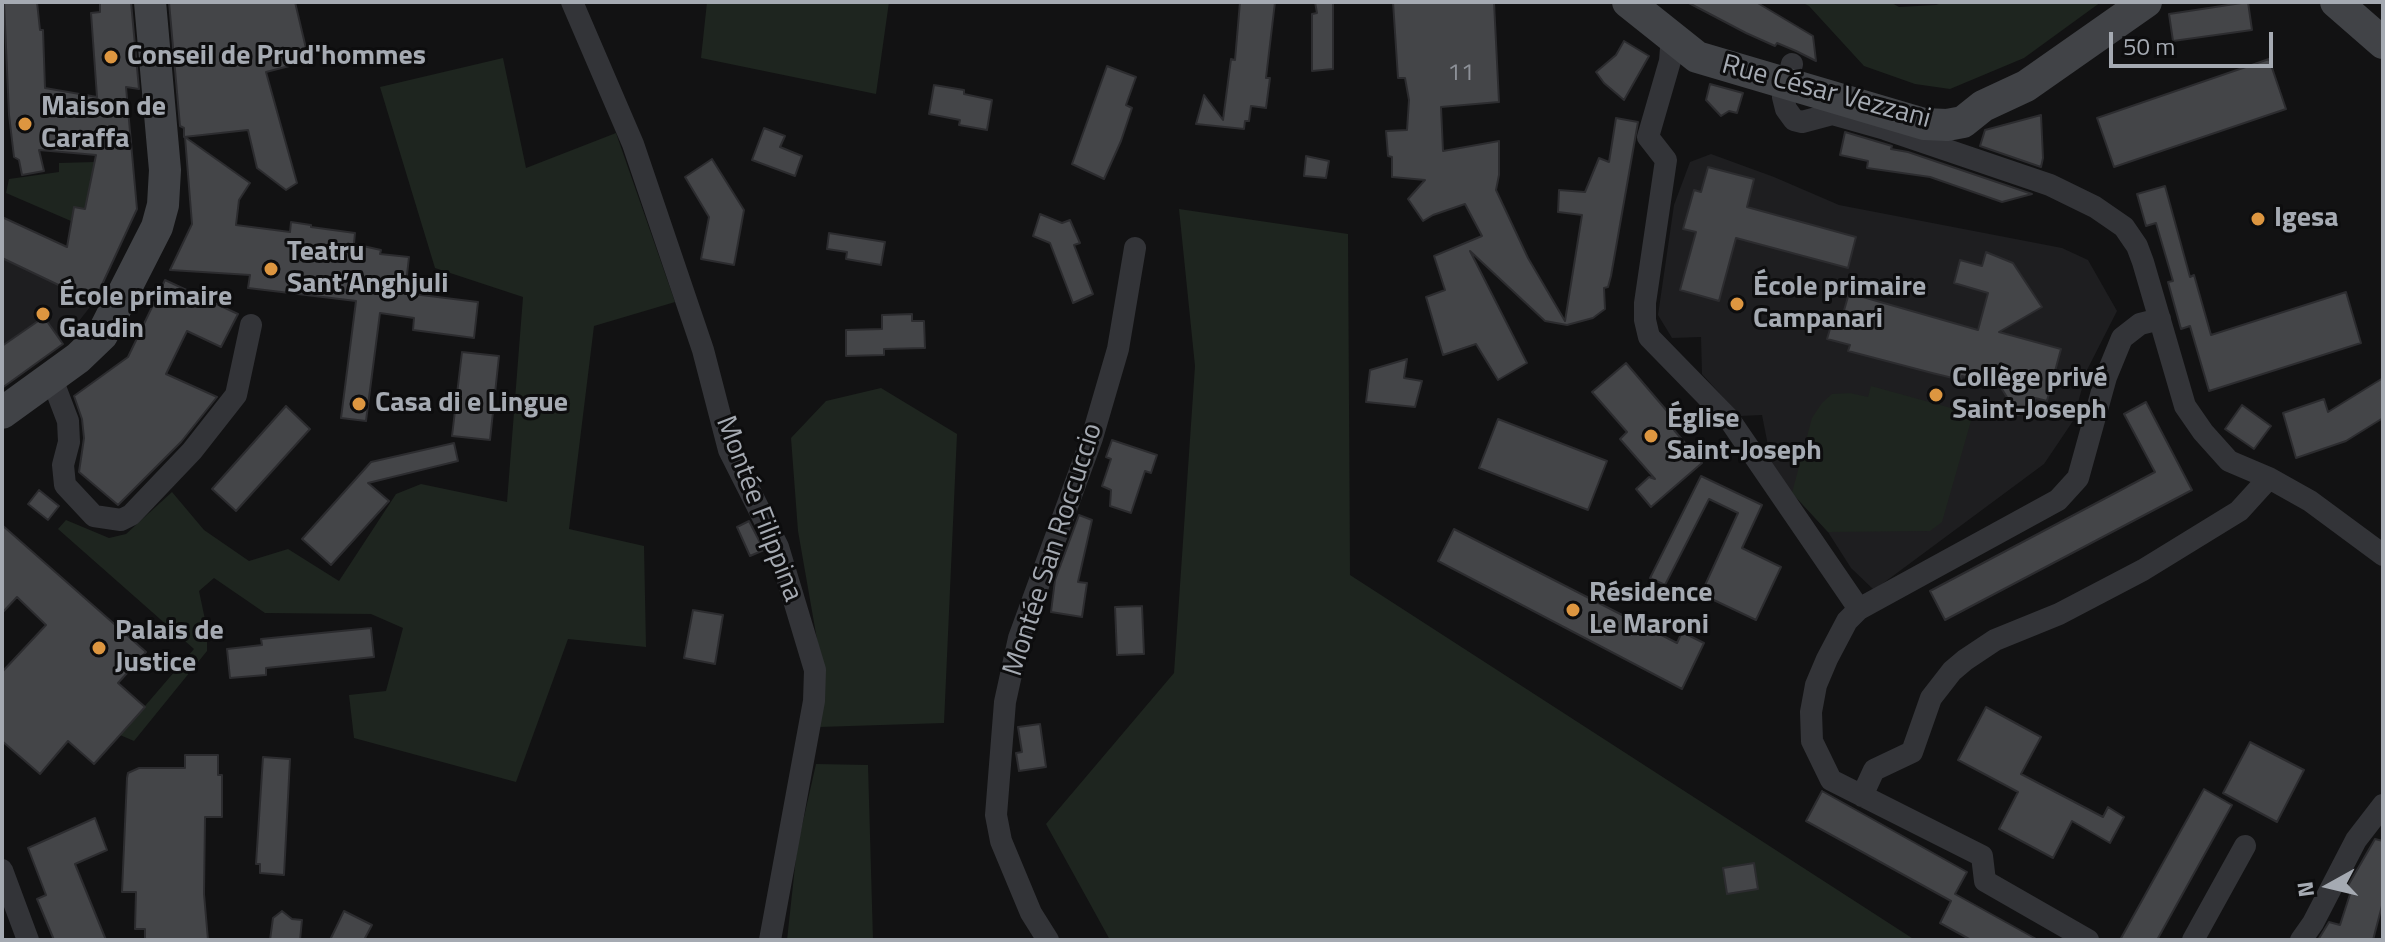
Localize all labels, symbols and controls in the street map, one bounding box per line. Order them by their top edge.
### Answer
scale bar [2113,16,2277,66]
text: 50 m [2123,28,2175,64]
place label: Conseil de Prud'hommes [127,40,426,74]
marker: Conseil de Prud'hommes [102,48,120,66]
street label: Rue César Vezzani [1718,49,1934,137]
house number: 11 [1448,60,1474,88]
place label: Maison de Caraffa [41,91,166,157]
marker: Maison de Caraffa [16,115,34,133]
place label: Igesa [2274,202,2339,236]
marker: Igesa [2249,210,2267,228]
place label: Teatru Sant’Anghjuli [287,236,449,302]
marker: Teatru Sant’Anghjuli [262,260,280,278]
place label: École primaire Campanari [1753,271,1926,337]
place label: École primaire Gaudin [59,281,232,347]
marker: École primaire Campanari [1728,295,1746,313]
marker: École primaire Gaudin [34,305,52,323]
place label: Collège privé Saint-Joseph [1952,362,2108,428]
marker: Collège privé Saint-Joseph [1927,386,1945,404]
place label: Casa di e Lingue [375,387,568,421]
marker: Casa di e Lingue [350,395,368,413]
place label: Église Saint-Joseph [1667,403,1822,469]
street label: Montée Filippina [707,412,809,606]
street label: Montée San Roccuccio [997,419,1111,681]
marker: Église Saint-Joseph [1642,427,1660,445]
place label: Résidence Le Maroni [1589,577,1713,643]
marker: Résidence Le Maroni [1564,601,1582,619]
place label: Palais de Justice [115,615,224,681]
marker: Palais de Justice [90,639,108,657]
north arrow [2289,846,2369,926]
text: N [2287,879,2323,899]

